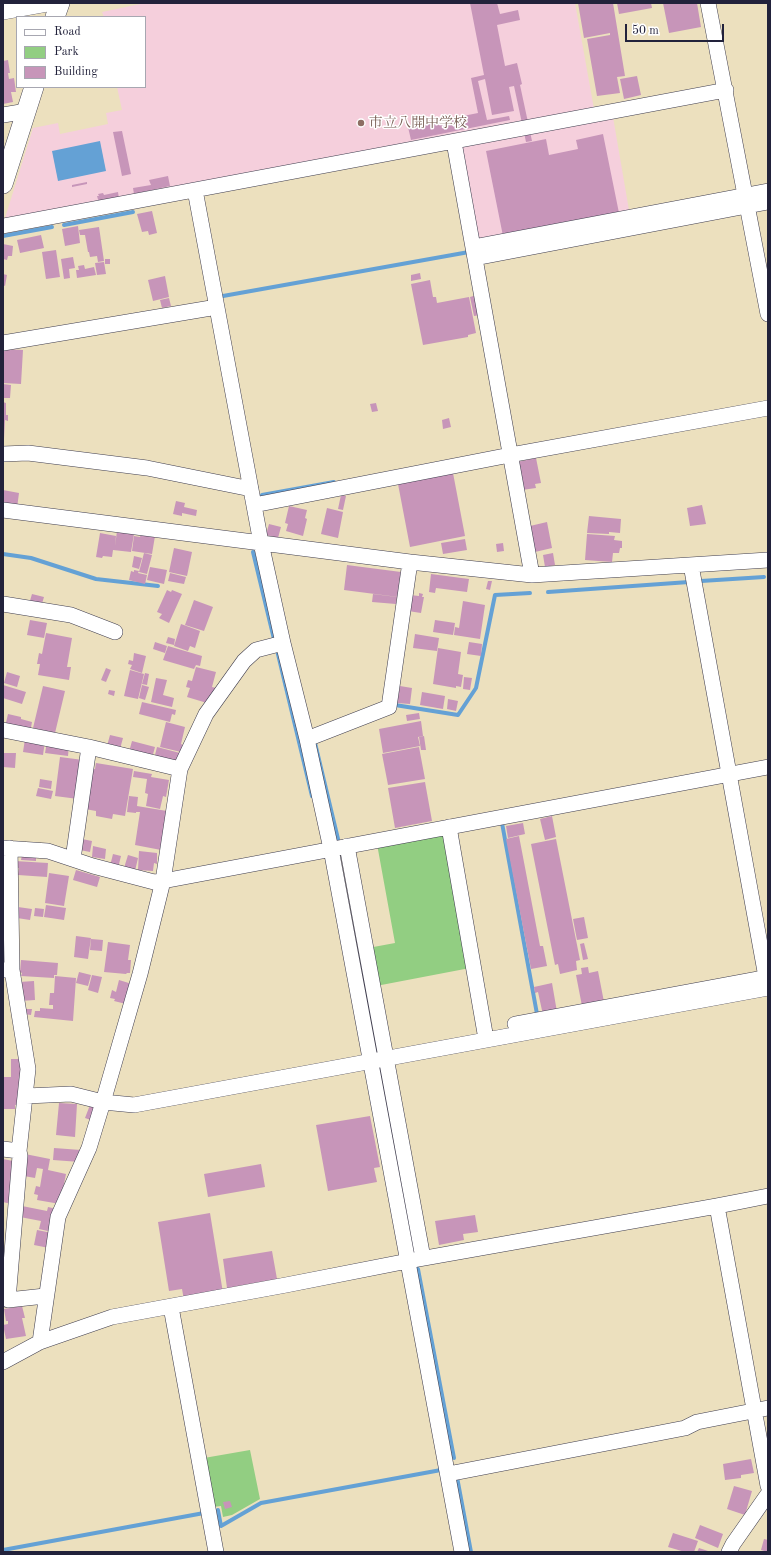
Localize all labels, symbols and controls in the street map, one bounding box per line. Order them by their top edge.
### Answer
legend [16,16,146,88]
scale bar [627,16,726,42]
text: 50 m [632,25,659,37]
text: Road [54,26,81,38]
text: Park [54,46,79,58]
text: Building [54,66,98,78]
place label: 市立八開中学校 [369,115,467,131]
marker: 市立八開中学校 [356,118,366,128]

